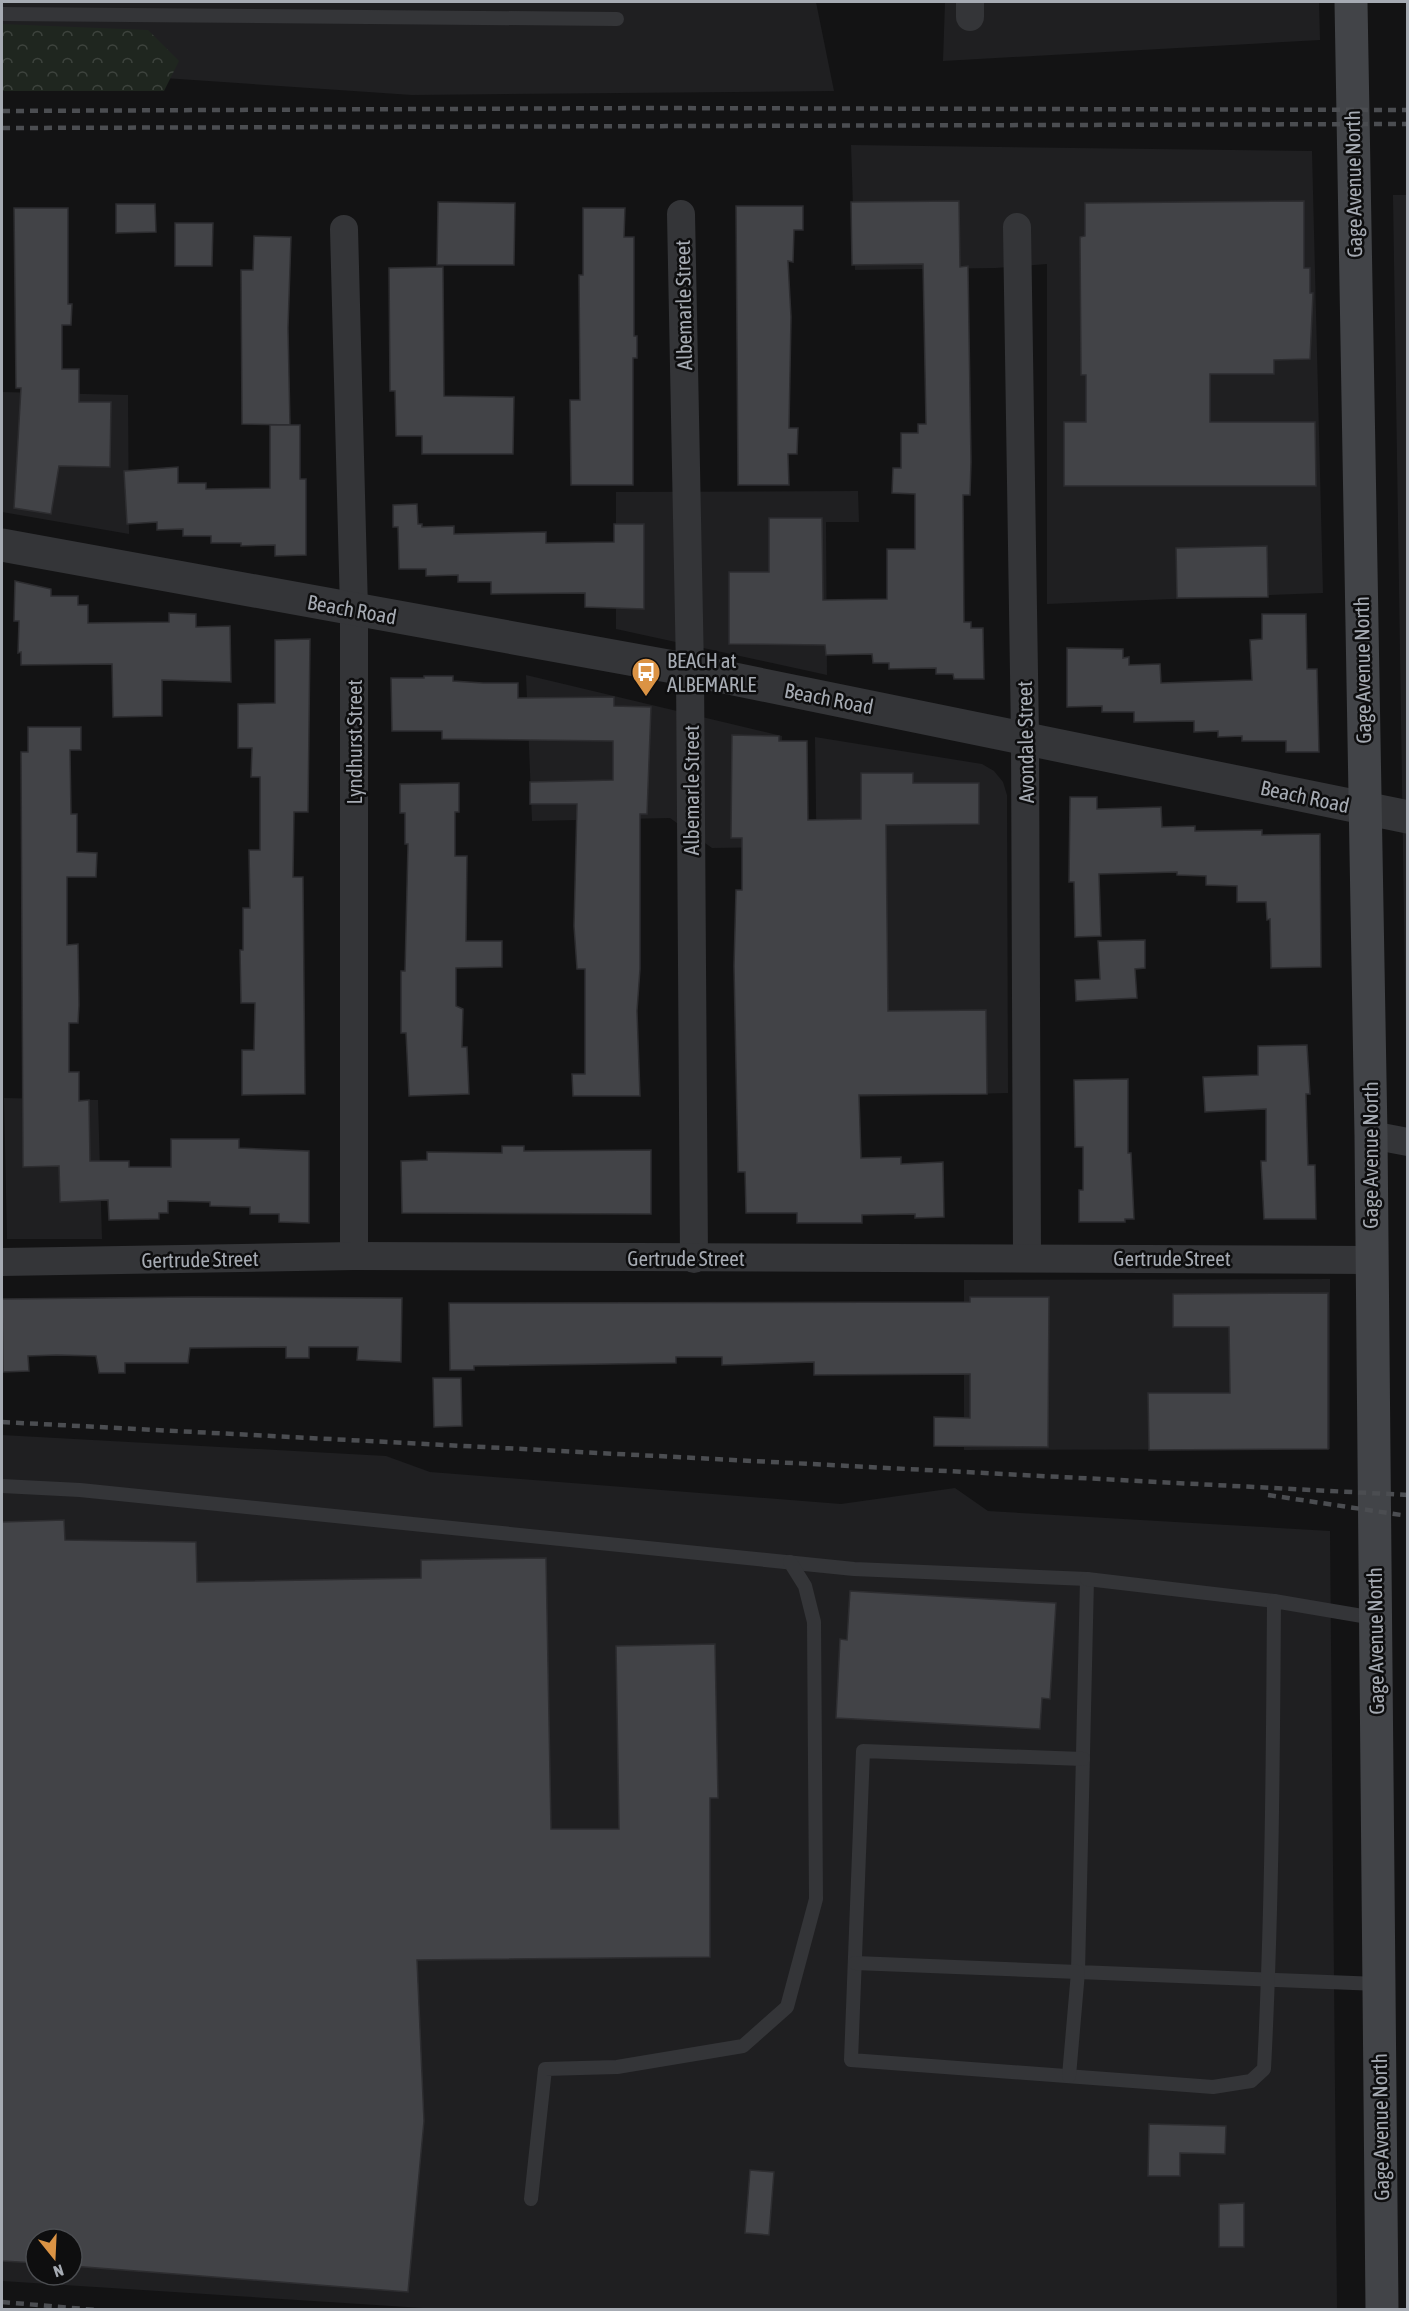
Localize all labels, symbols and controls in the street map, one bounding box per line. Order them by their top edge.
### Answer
street label: Gage Avenue North [1340,110,1366,258]
street label: Albemarle Street [670,240,696,370]
street label: Beach Road [306,589,398,629]
street label: Gage Avenue North [1349,596,1375,744]
place label: BEACH at ALBEMARLE [667,648,756,696]
bus stop icon: BEACH at ALBEMARLE [630,656,662,698]
street label: Beach Road [782,678,876,718]
street label: Lyndhurst Street [342,679,366,805]
street label: Avondale Street [1012,681,1038,803]
street label: Albemarle Street [679,725,703,855]
street label: Beach Road [1258,775,1352,817]
street label: Gage Avenue North [1358,1081,1382,1229]
street label: Gertrude Street [141,1246,259,1272]
street label: Gertrude Street [627,1246,745,1270]
street label: Gertrude Street [1113,1246,1231,1270]
street label: Gage Avenue North [1362,1567,1388,1715]
street label: Gage Avenue North [1367,2053,1393,2201]
north arrow [24,2227,84,2287]
text: N [51,2261,66,2281]

